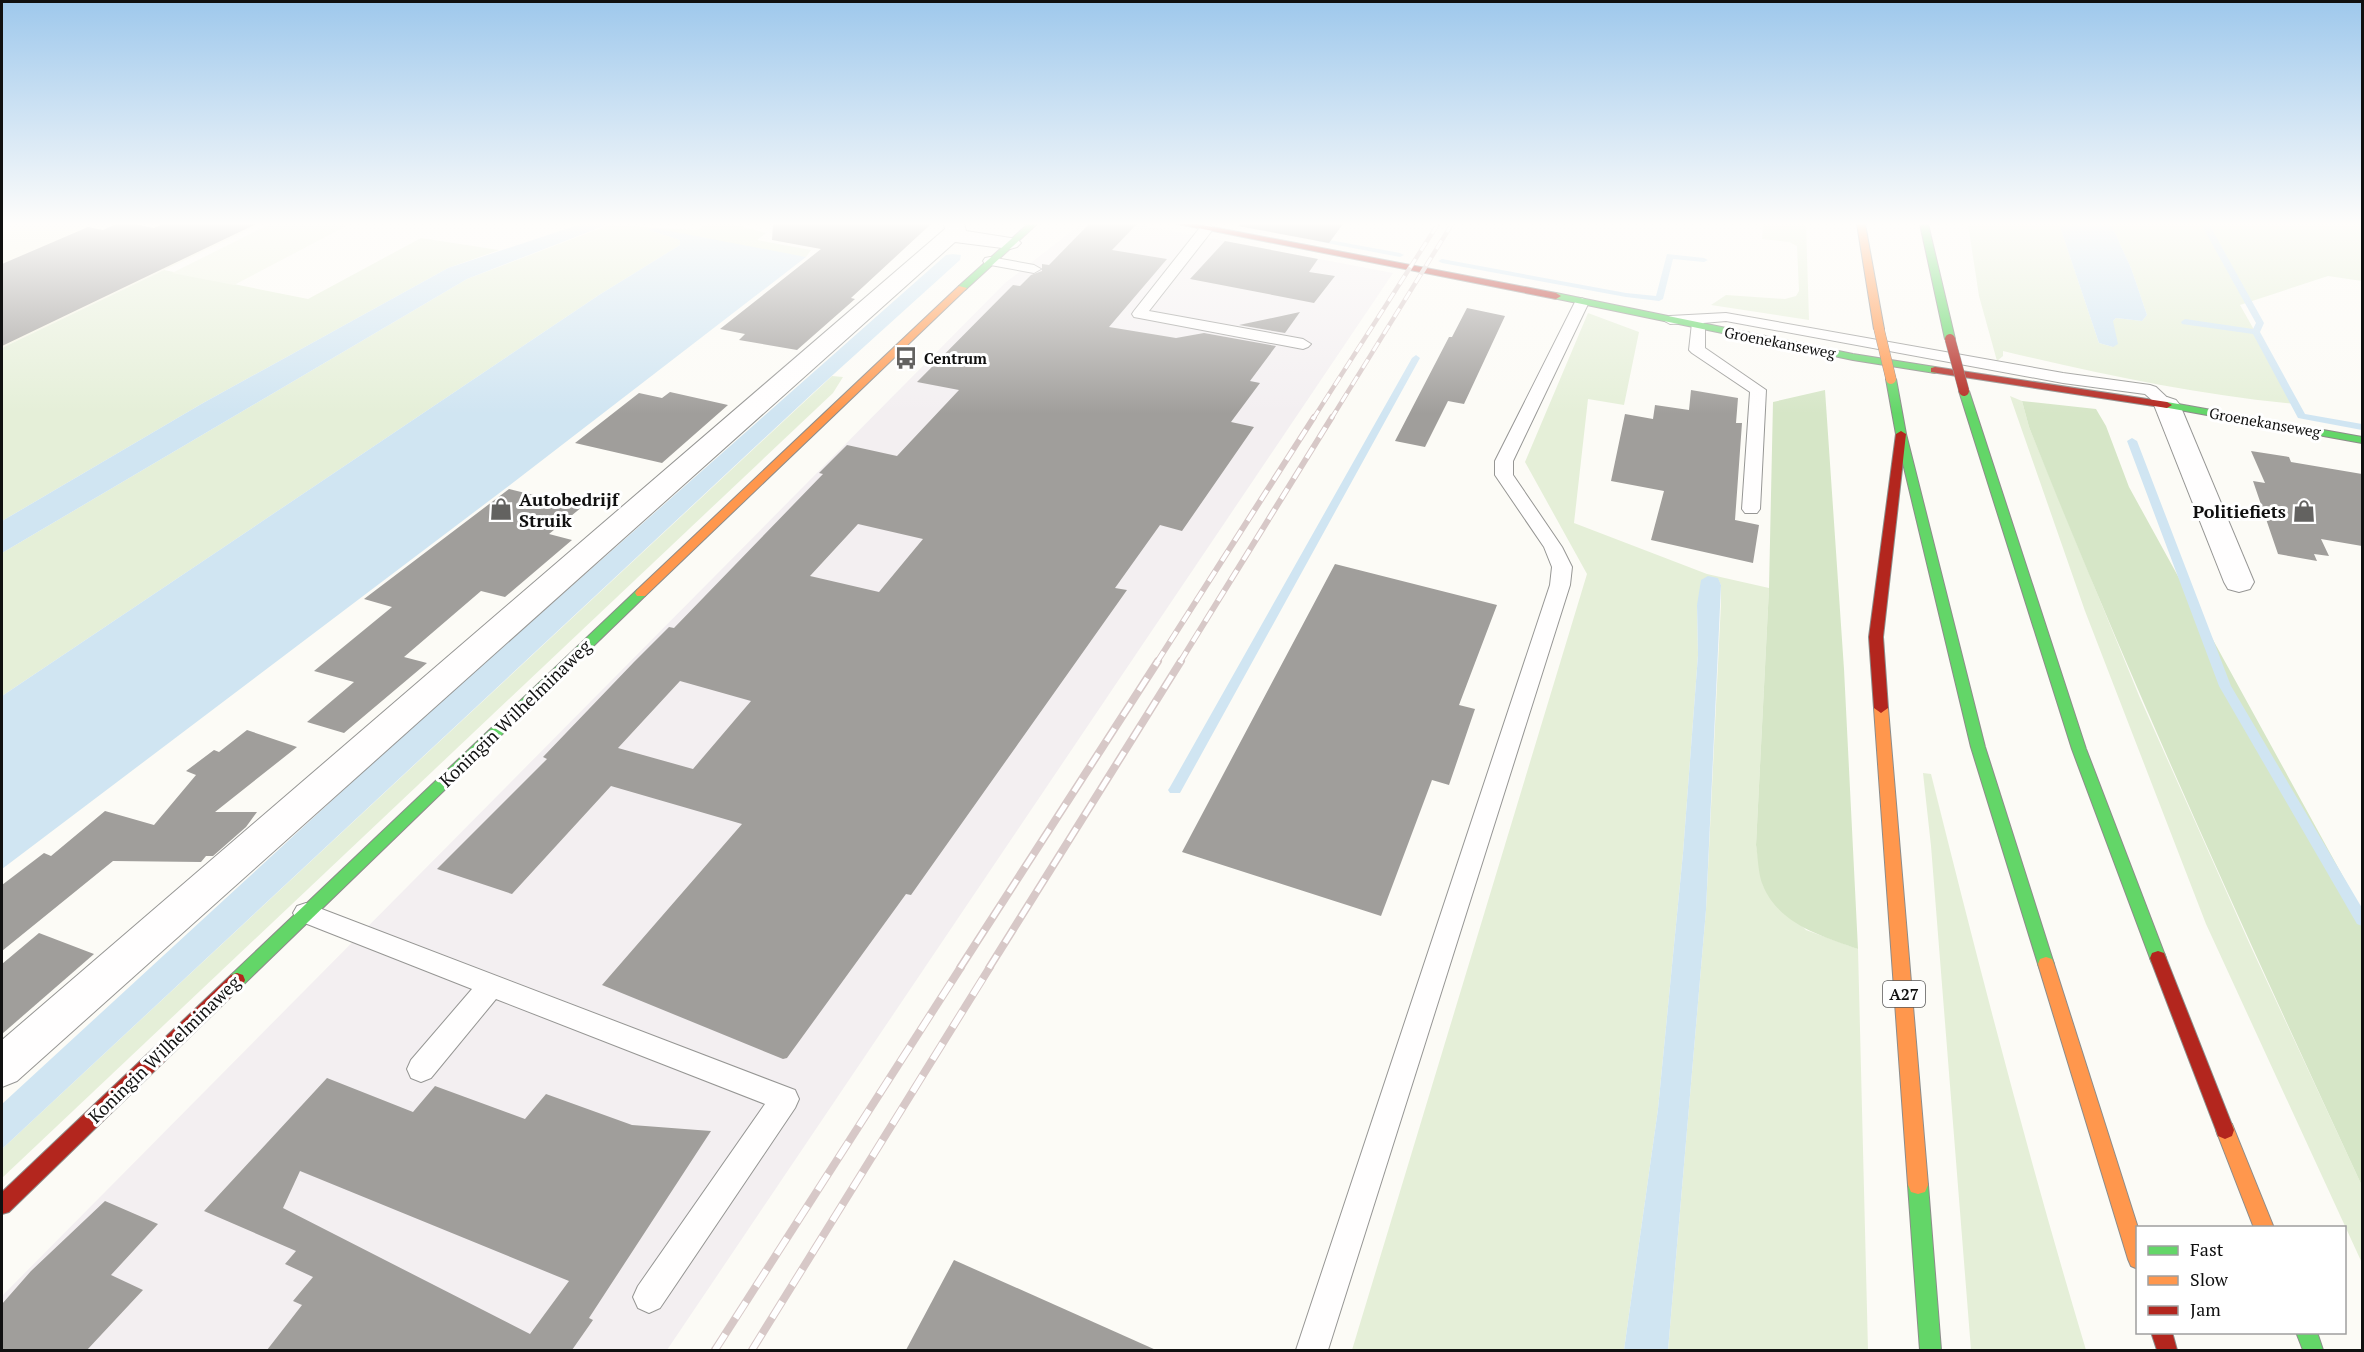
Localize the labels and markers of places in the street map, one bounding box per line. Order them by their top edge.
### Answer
bus stop icon: Centrum [893,345,919,371]
place label: Centrum [924,348,987,368]
place label: Autobedrijf Struik [519,487,620,532]
shop icon: Autobedrijf Struik [488,496,514,522]
shop icon: Politiefiets [2291,498,2317,524]
place label: Politiefiets [2193,499,2286,523]

